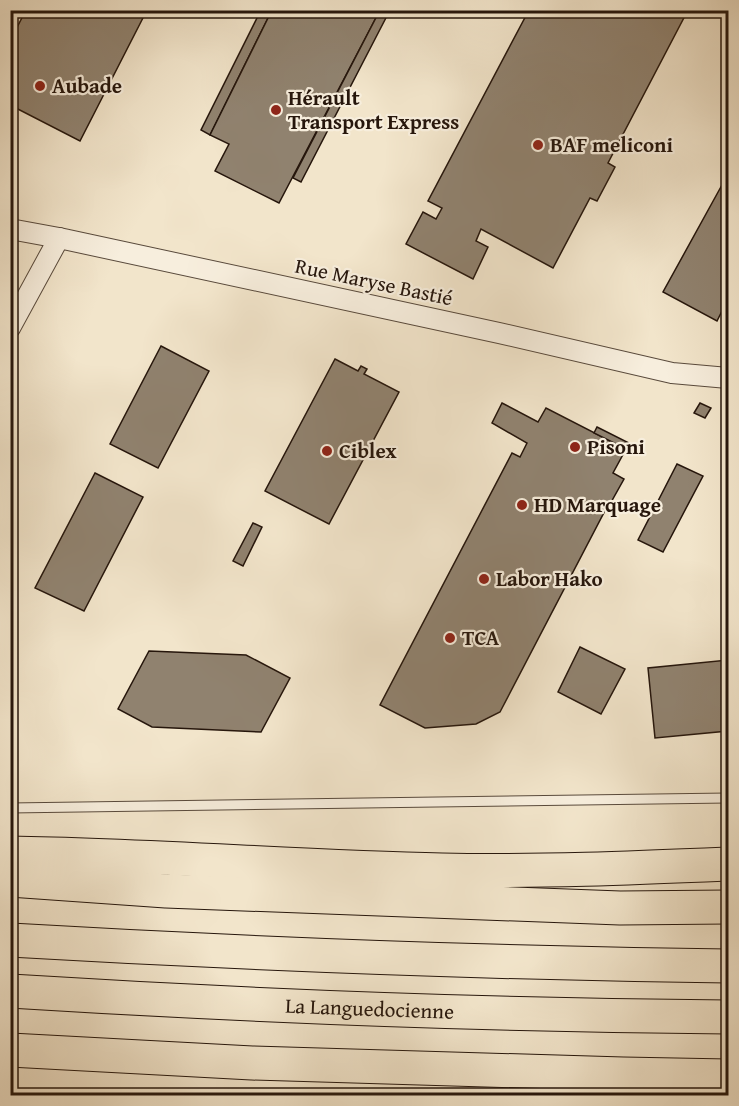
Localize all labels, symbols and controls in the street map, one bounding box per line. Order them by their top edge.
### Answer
place label: Aubade [52,70,122,101]
marker: Aubade [33,79,47,93]
place label: Hérault Transport Express [288,82,459,137]
marker: Hérault Transport Express [269,103,283,117]
place label: BAF meliconi [550,129,673,160]
marker: BAF meliconi [531,138,545,152]
street label: Rue Maryse Bastié [292,250,456,313]
place label: Pisoni [587,431,645,462]
place label: Ciblex [339,435,396,466]
marker: Pisoni [568,440,582,454]
marker: Ciblex [320,444,334,458]
place label: HD Marquage [534,489,661,520]
marker: HD Marquage [515,498,529,512]
place label: Labor Hako [496,563,603,594]
marker: Labor Hako [477,572,491,586]
place label: TCA [462,622,500,653]
marker: TCA [443,631,457,645]
street label: La Languedocienne [285,990,455,1027]

